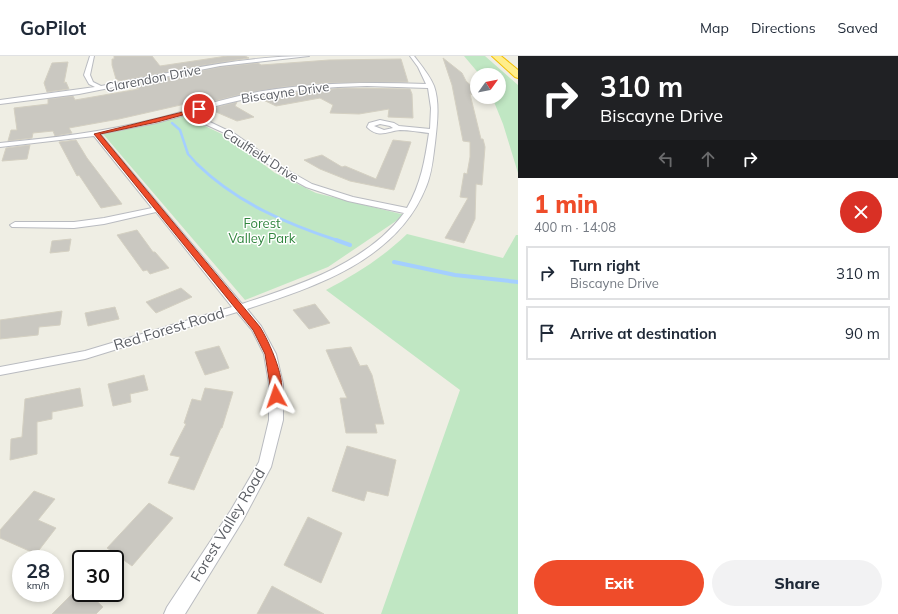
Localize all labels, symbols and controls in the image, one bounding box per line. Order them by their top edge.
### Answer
text: GoPilot [20,16,86,40]
text: Map [700,19,729,37]
text: Directions [751,19,816,37]
text: Saved [838,19,878,37]
street label: Clarendon Drive [104,61,202,95]
north arrow [470,68,506,104]
map controls [470,68,506,104]
text: 310 m [600,69,683,104]
icon: right [534,72,586,124]
street label: Biscayne Drive [240,78,330,106]
pin [182,92,216,126]
icon: arrive [188,98,210,120]
text: Biscayne Drive [600,104,723,127]
street label: Caulfield Drive [220,125,302,185]
icon: left [655,148,677,170]
icon: ahead [697,148,719,170]
icon: right [739,148,761,170]
text: 1 min [534,189,598,219]
button: close [840,191,882,233]
park label: Forest Valley Park [229,215,296,246]
text: 400 m · 14:08 [534,219,616,235]
text: Turn right [570,256,640,275]
icon: right [536,262,558,284]
text: 310 m [836,264,880,283]
text: Biscayne Drive [570,275,659,291]
street label: Red Forest Road [111,303,227,354]
icon: arrive [536,322,558,344]
text: Arrive at destination [570,324,717,343]
text: 90 m [845,324,880,343]
position arrow [255,375,297,417]
street label: Forest Valley Road [186,464,269,585]
speed limit sign: 30 [72,550,124,602]
text: 28 [26,558,50,583]
button: Exit [534,560,704,606]
button: Share [712,560,882,606]
text: km/h [27,579,49,592]

